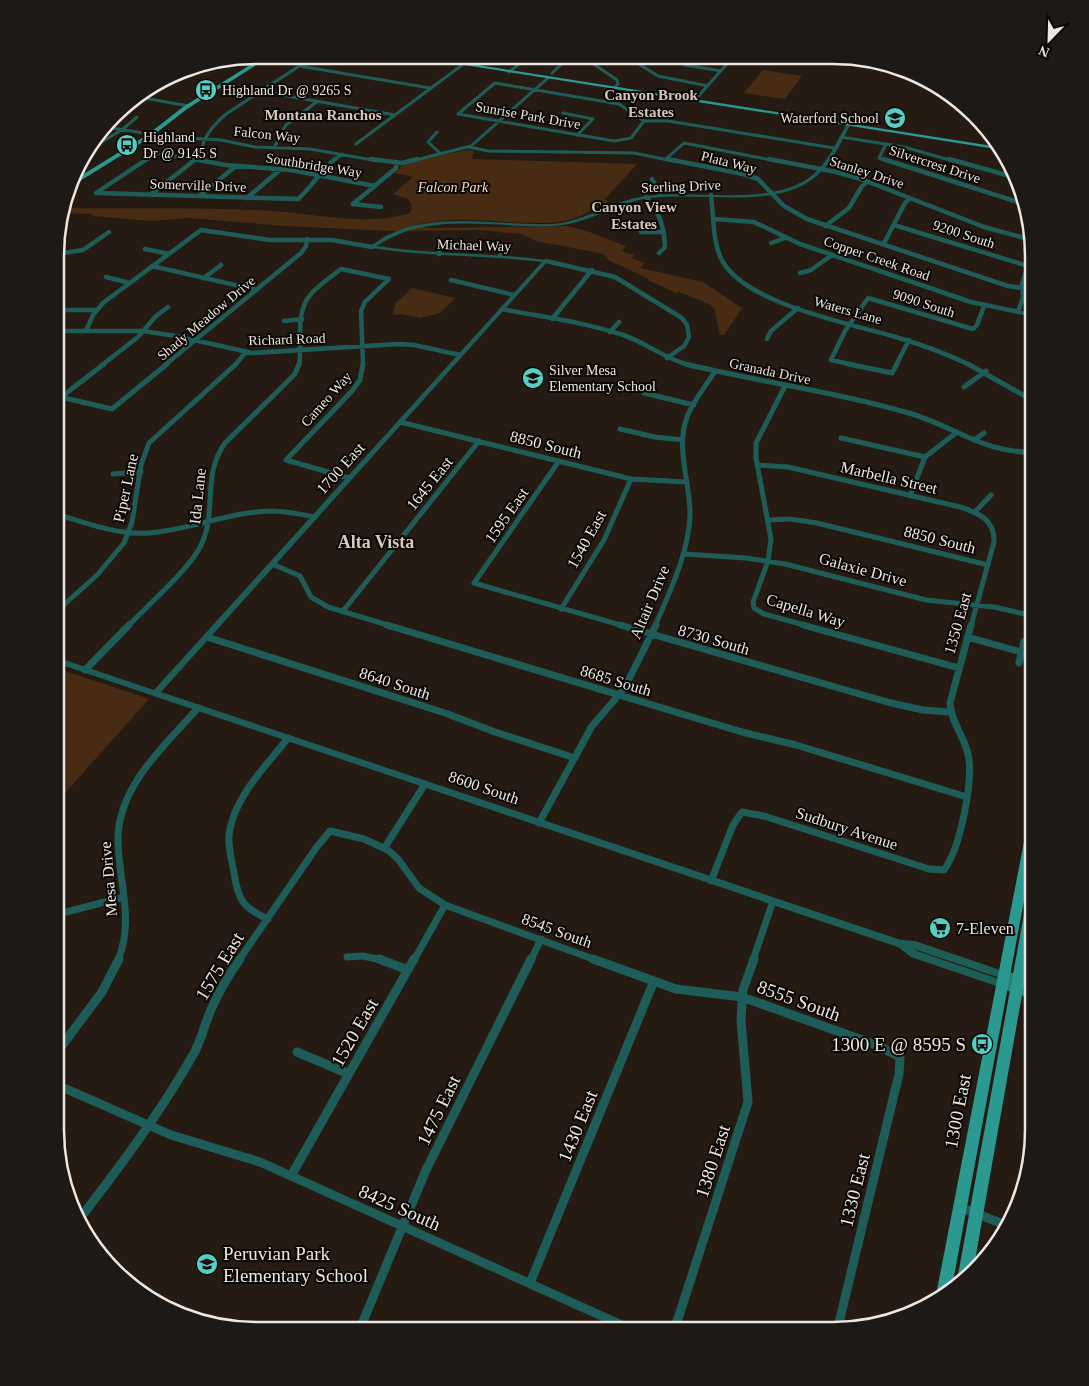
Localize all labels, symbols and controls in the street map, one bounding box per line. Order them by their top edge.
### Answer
north arrow [1024,15,1074,65]
text: N [1037,43,1052,60]
bus stop icon: Highland Dr @ 9265 S [194,78,218,102]
place label: Highland Dr @ 9265 S [222,83,352,98]
district label: Canyon Brook Estates [604,87,698,120]
street label: Sunrise Park Drive [474,99,582,132]
school or university icon: Waterford School [883,106,907,130]
district label: Montana Ranchos [264,107,382,123]
place label: Waterford School [780,111,879,126]
street label: Falcon Way [233,124,301,145]
place label: Highland Dr @ 9145 S [143,130,217,161]
bus stop icon: Highland Dr @ 9145 S [115,133,139,157]
street label: Silvercrest Drive [887,143,982,186]
street label: Plata Way [700,148,758,177]
street label: Southbridge Way [265,150,363,180]
street label: Stanley Drive [828,153,906,192]
street label: Somerville Drive [149,176,247,195]
street label: Sterling Drive [641,178,721,195]
park label: Falcon Park [417,180,489,195]
district label: Canyon View Estates [591,199,677,232]
street label: 9200 South [931,217,997,252]
street label: Copper Creek Road [822,233,932,284]
street label: Michael Way [437,237,511,254]
street label: Shady Meadow Drive [154,273,258,364]
street label: 9090 South [891,286,957,321]
street label: Waters Lane [812,294,884,327]
street label: Richard Road [248,331,326,348]
street label: Granada Drive [728,356,812,387]
place label: Silver Mesa Elementary School [549,363,656,394]
school or university icon: Silver Mesa Elementary School [521,366,545,390]
street label: Cameo Way [298,369,355,430]
street label: 8850 South [508,427,584,462]
street label: 1700 East [313,439,368,498]
street label: Piper Lane [110,452,142,524]
street label: 1645 East [403,453,456,513]
street label: Marbella Street [839,458,940,497]
street label: Ida Lane [186,467,209,525]
street label: 1595 East [481,484,532,546]
street label: 1540 East [564,507,610,571]
street label: 8850 South [902,522,978,557]
district label: Alta Vista [338,532,414,552]
street label: Galaxie Drive [817,550,909,589]
street label: Altair Drive [626,563,672,641]
street label: Capella Way [764,590,847,631]
street label: 1350 East [941,590,975,656]
street label: 8730 South [676,621,751,658]
street label: 8685 South [578,662,653,699]
street label: 8640 South [357,664,432,703]
street label: 8600 South [446,767,521,807]
street label: Sudbury Avenue [794,804,900,854]
street label: Mesa Drive [97,841,120,917]
street label: 8545 South [519,910,594,951]
supermarket icon: 7-Eleven [928,916,952,940]
place label: 7-Eleven [956,920,1014,937]
street label: 1575 East [191,928,248,1004]
street label: 8555 South [754,976,844,1025]
street label: 1520 East [326,994,383,1070]
bus stop icon: 1300 E @ 8595 S [970,1032,994,1056]
place label: 1300 E @ 8595 S [831,1034,966,1055]
street label: 1475 East [412,1071,465,1149]
street label: 1300 East [940,1071,975,1150]
street label: 1430 East [554,1087,602,1165]
street label: 1380 East [691,1121,734,1200]
street label: 1330 East [835,1150,874,1229]
street label: 8425 South [356,1180,444,1235]
place label: Peruvian Park Elementary School [223,1243,368,1286]
school or university icon: Peruvian Park Elementary School [195,1252,219,1276]

